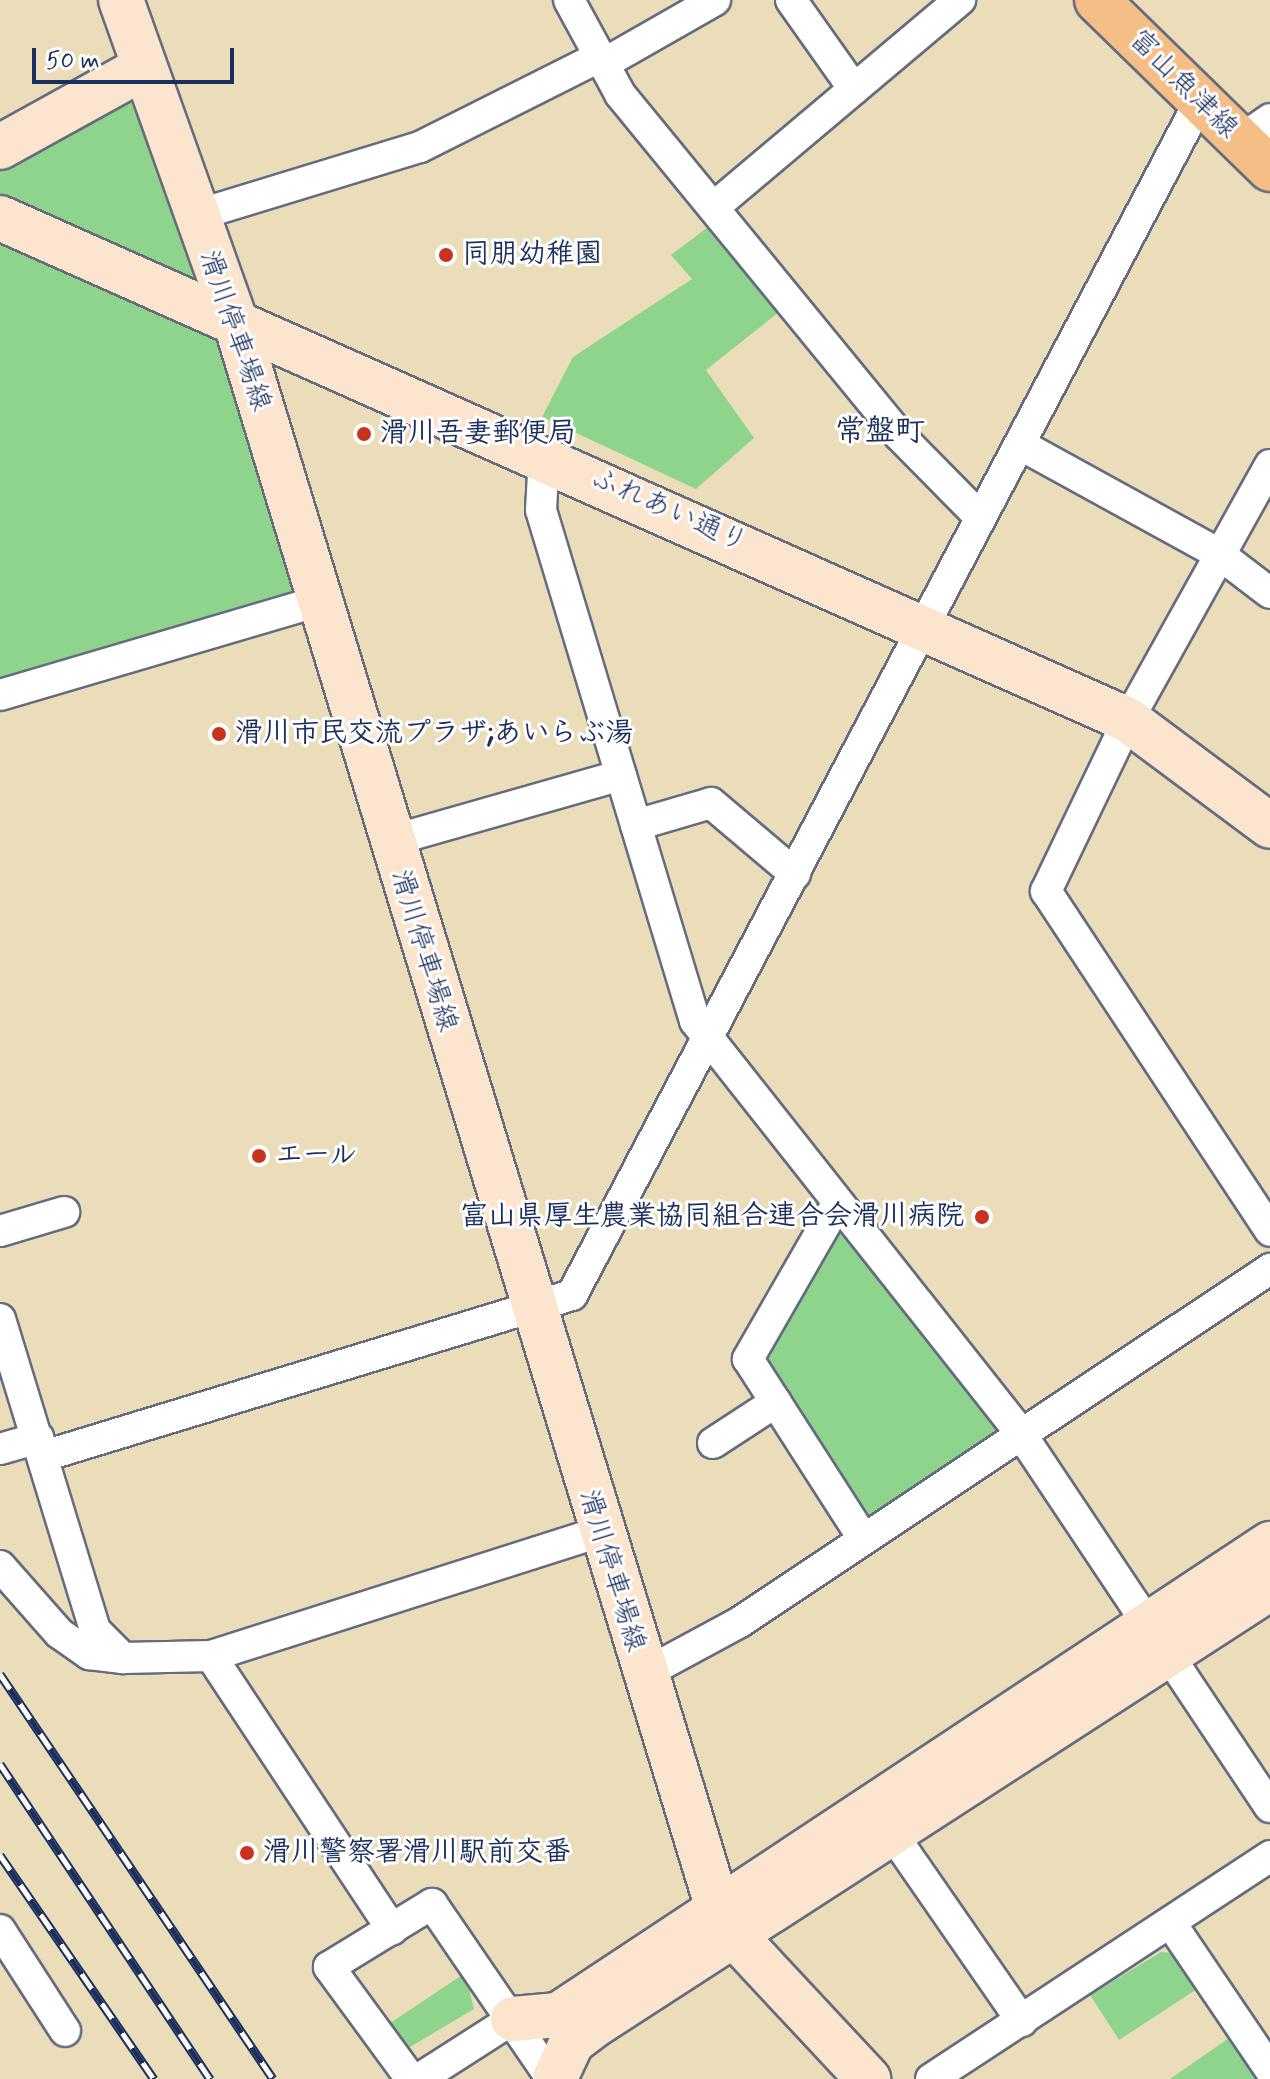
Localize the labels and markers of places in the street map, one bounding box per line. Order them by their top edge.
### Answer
place label: 同朋幼稚園 [462,238,602,272]
marker: 同朋幼稚園 [437,246,455,264]
place label: 滑川吾妻郵便局 [380,417,576,451]
marker: 滑川吾妻郵便局 [355,425,373,443]
place label: 滑川市民交流プラザ;あいらぶ湯 [235,717,633,751]
marker: 滑川市民交流プラザ;あいらぶ湯 [210,725,228,743]
place label: エール [275,1139,358,1173]
marker: エール [250,1147,268,1165]
place label: 富山県厚生農業協同組合連合会滑川病院 [460,1200,964,1234]
marker: 富山県厚生農業協同組合連合会滑川病院 [971,1206,993,1228]
place label: 滑川警察署滑川駅前交番 [263,1836,571,1870]
marker: 滑川警察署滑川駅前交番 [238,1844,256,1862]

